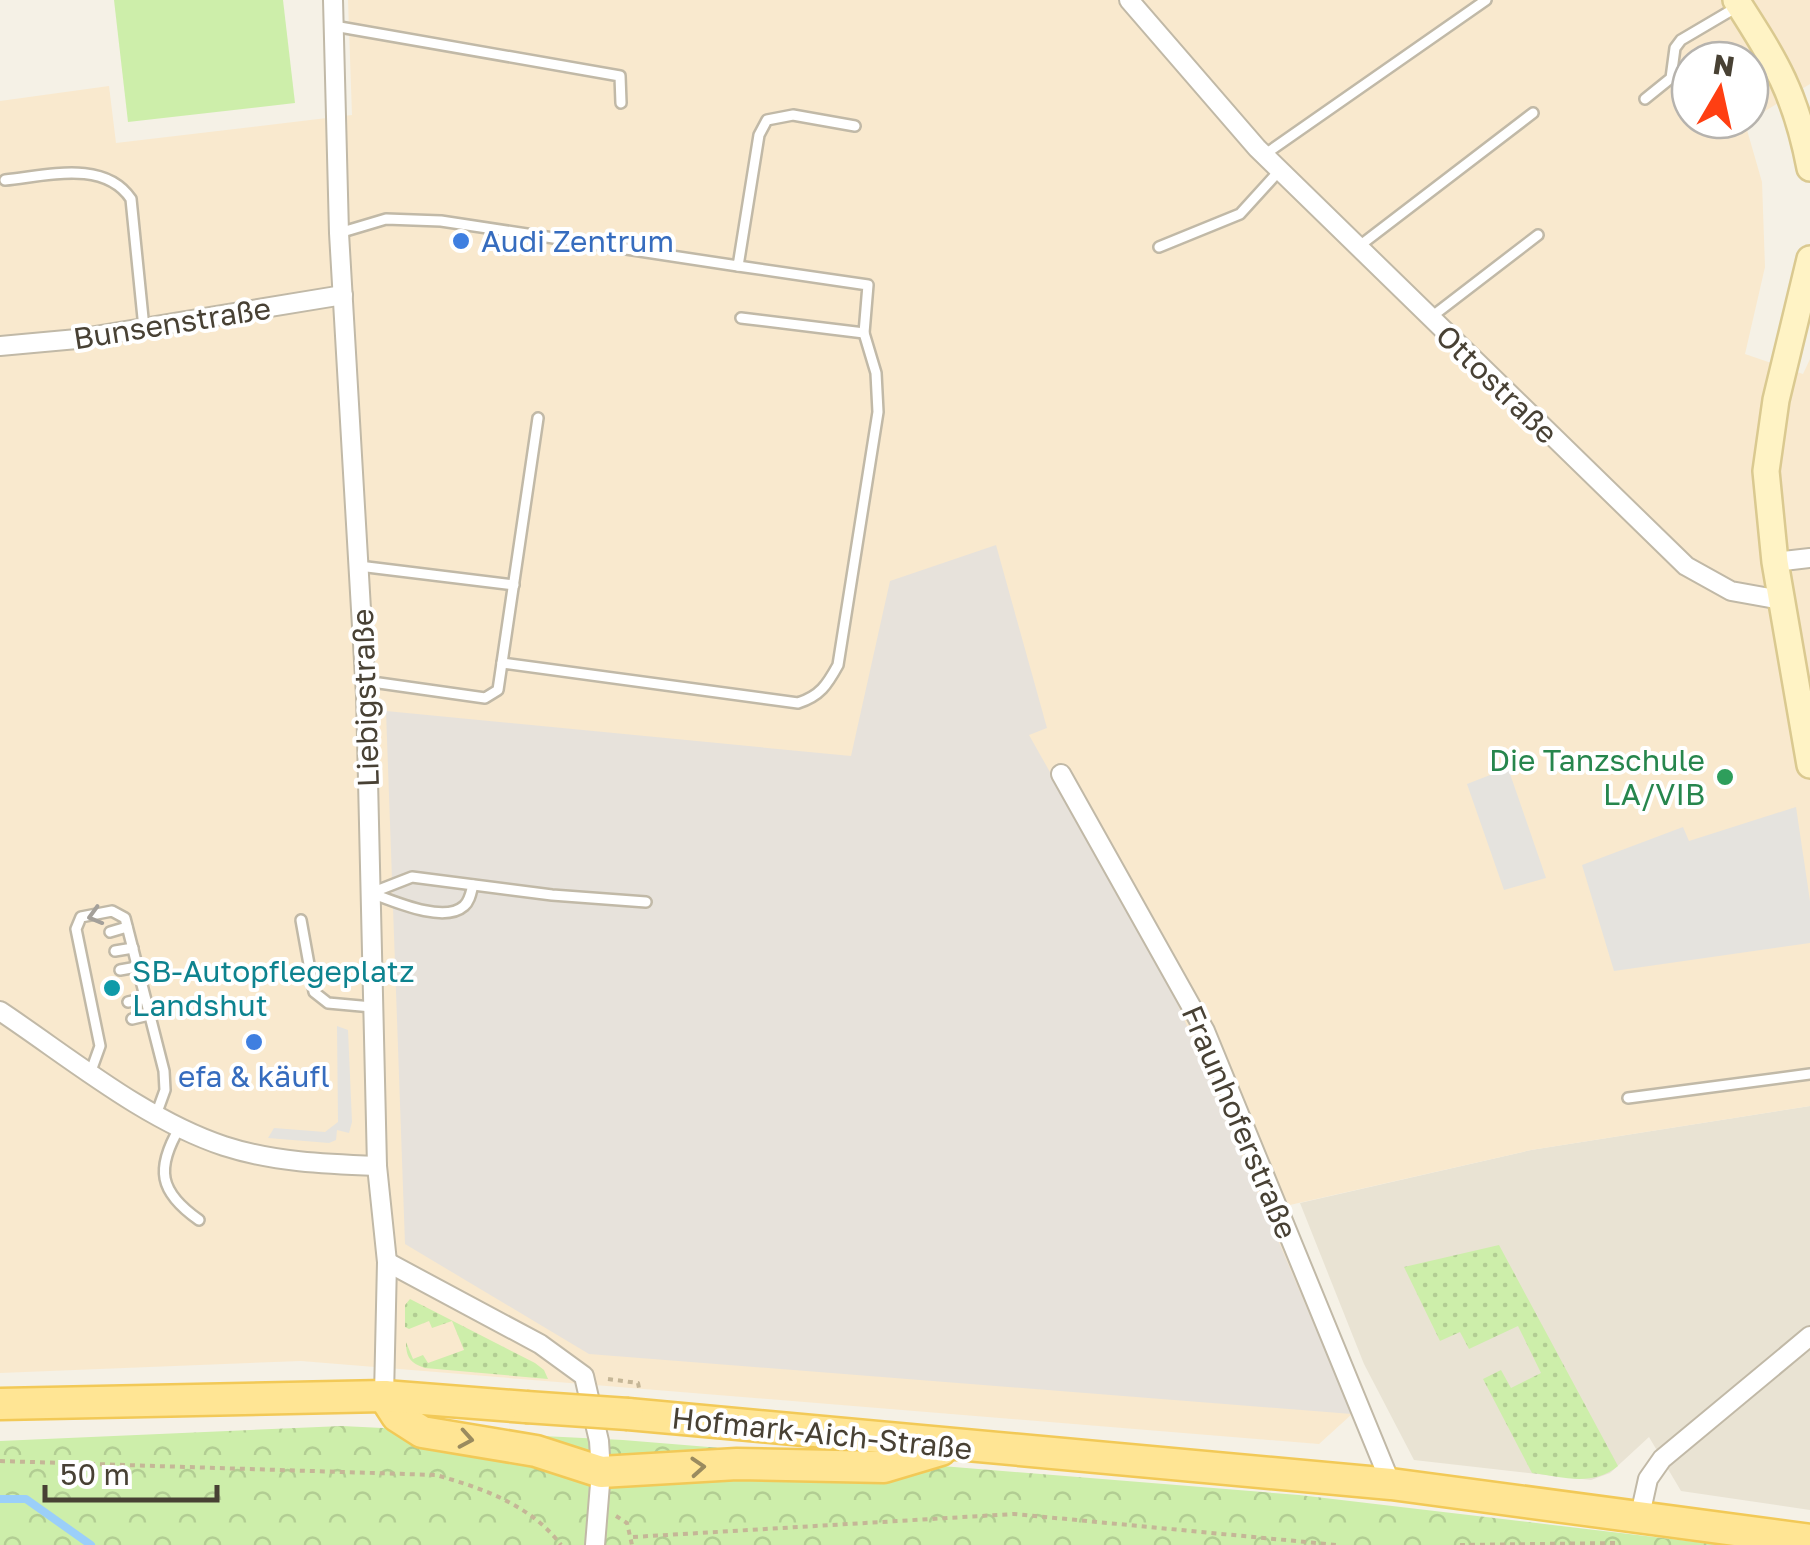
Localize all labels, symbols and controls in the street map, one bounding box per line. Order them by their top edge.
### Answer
north arrow [1670,40,1770,140]
text: N [1711,47,1737,83]
place label: Audi Zentrum [481,223,674,259]
marker: Audi Zentrum [450,230,472,252]
street label: Bunsenstraße [71,290,273,356]
street label: Ottostraße [1429,317,1565,451]
street label: Liebigstraße [344,608,386,788]
place label: Die Tanzschule LA/VIB [1489,742,1705,812]
marker: Die Tanzschule LA/VIB [1714,766,1736,788]
one-way arrow [86,904,104,925]
place label: SB-Autopflegeplatz Landshut [132,953,415,1023]
marker: SB-Autopflegeplatz Landshut [101,977,123,999]
street label: Fraunhoferstraße [1175,1000,1305,1244]
marker: efa & käufl [243,1031,265,1053]
place label: efa & käufl [178,1058,330,1094]
street label: Hofmark-Aich-Straße [670,1399,974,1467]
one-way arrow [458,1428,474,1449]
scale bar [45,1440,218,1502]
text: 50 m [60,1456,130,1492]
one-way arrow [691,1456,707,1478]

